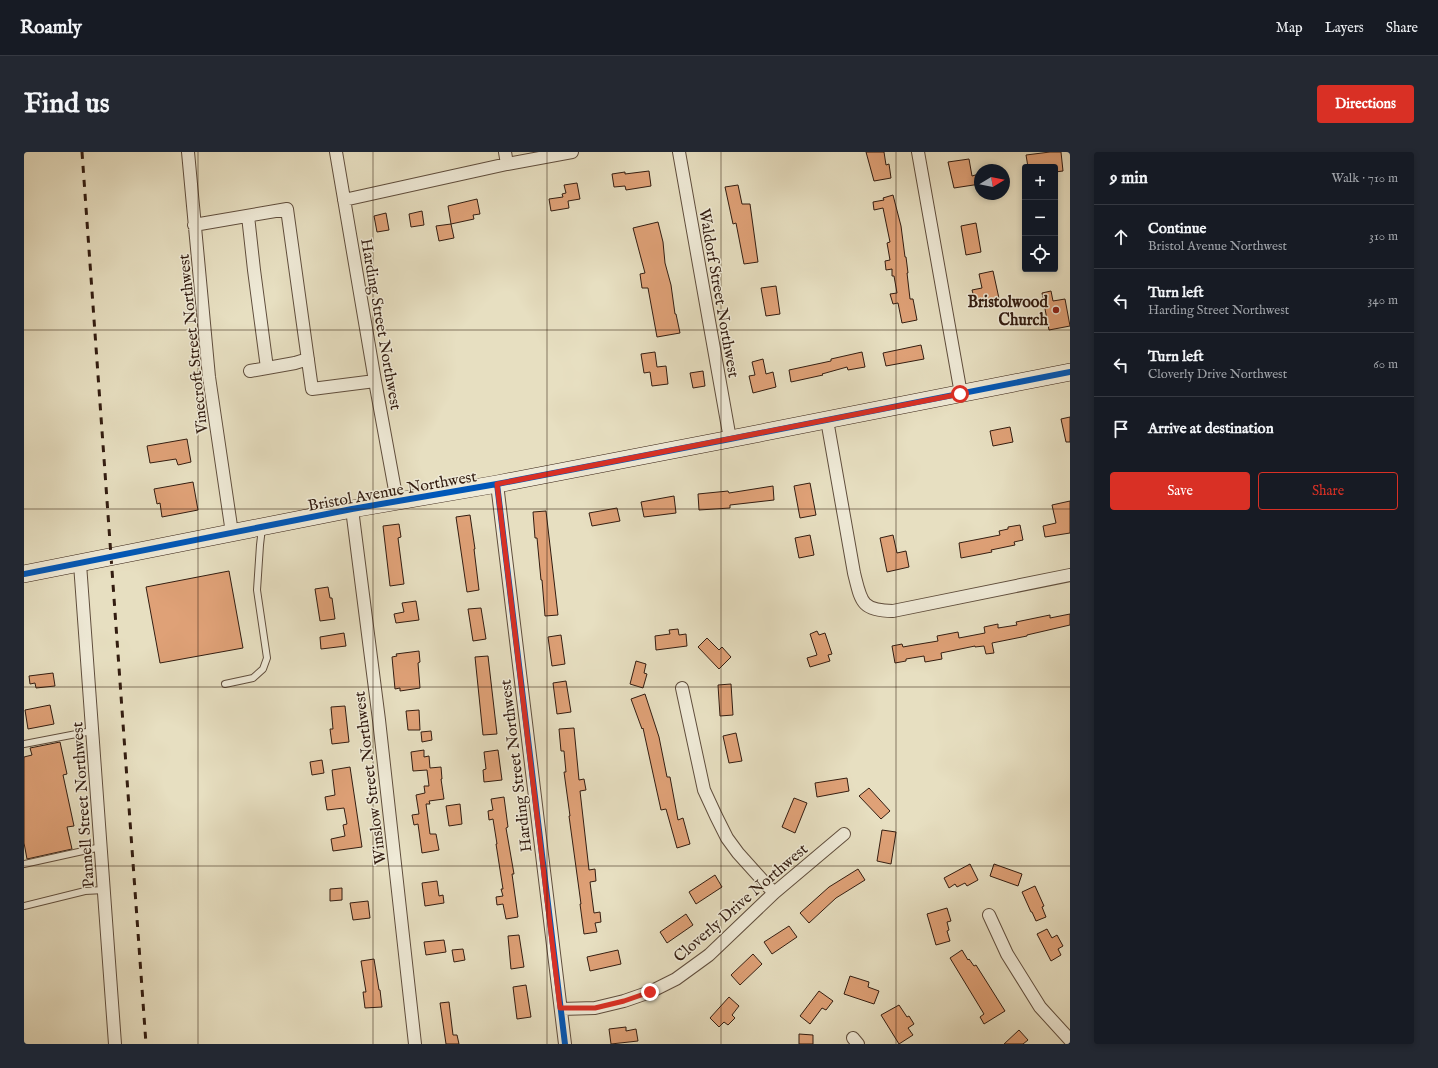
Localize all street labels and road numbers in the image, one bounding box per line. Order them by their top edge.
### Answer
street label: Waldorf Street Northwest [693,207,743,380]
street label: Harding Street Northwest [355,237,405,412]
street label: Vinecroft Street Northwest [175,253,213,436]
street label: Bristol Avenue Northwest [306,467,479,517]
street label: Harding Street Northwest [496,678,538,853]
street label: Winslow Street Northwest [350,690,392,865]
street label: Pannell Street Northwest [68,721,100,889]
street label: Cloverly Drive Northwest [670,839,813,967]

